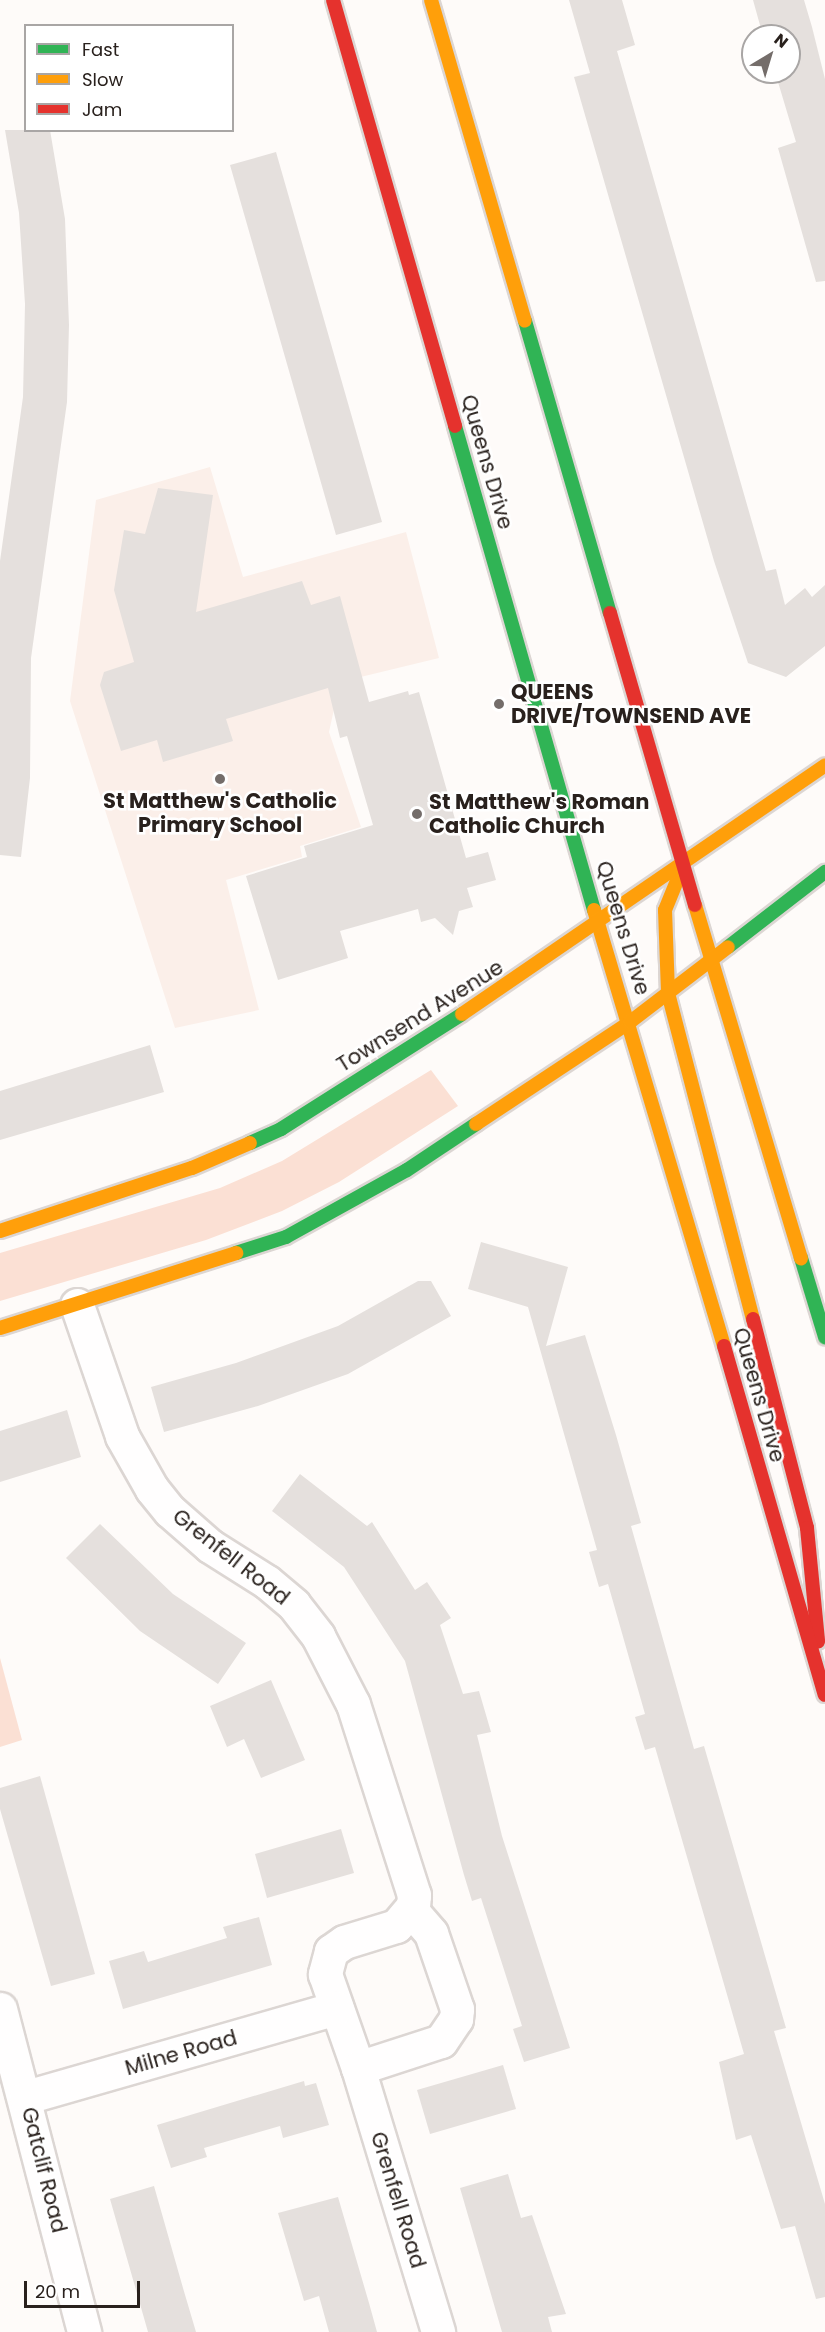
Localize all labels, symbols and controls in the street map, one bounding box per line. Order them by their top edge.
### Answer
legend [24,24,234,132]
north arrow [741,24,801,84]
text: N [769,28,793,54]
text: Fast [82,37,119,62]
text: Slow [82,67,123,92]
text: Jam [82,97,122,122]
street label: Queens Drive [456,392,518,532]
place label: QUEENS DRIVE/TOWNSEND AVE [511,679,751,729]
marker: QUEENS DRIVE/TOWNSEND AVE [492,697,506,711]
marker: St Matthew's Catholic Primary School [213,772,227,786]
place label: St Matthew's Catholic Primary School [103,788,337,838]
place label: St Matthew's Roman Catholic Church [429,789,649,839]
marker: St Matthew's Roman Catholic Church [410,807,424,821]
street label: Queens Drive [591,858,655,998]
street label: Townsend Avenue [332,955,508,1077]
street label: Queens Drive [728,1325,790,1465]
street label: Grenfell Road [168,1504,294,1610]
street label: Milne Road [122,2025,240,2081]
street label: Gatclif Road [16,2105,72,2235]
street label: Grenfell Road [365,2129,431,2271]
scale bar [27,2269,142,2307]
text: 20 m [35,2279,80,2304]

